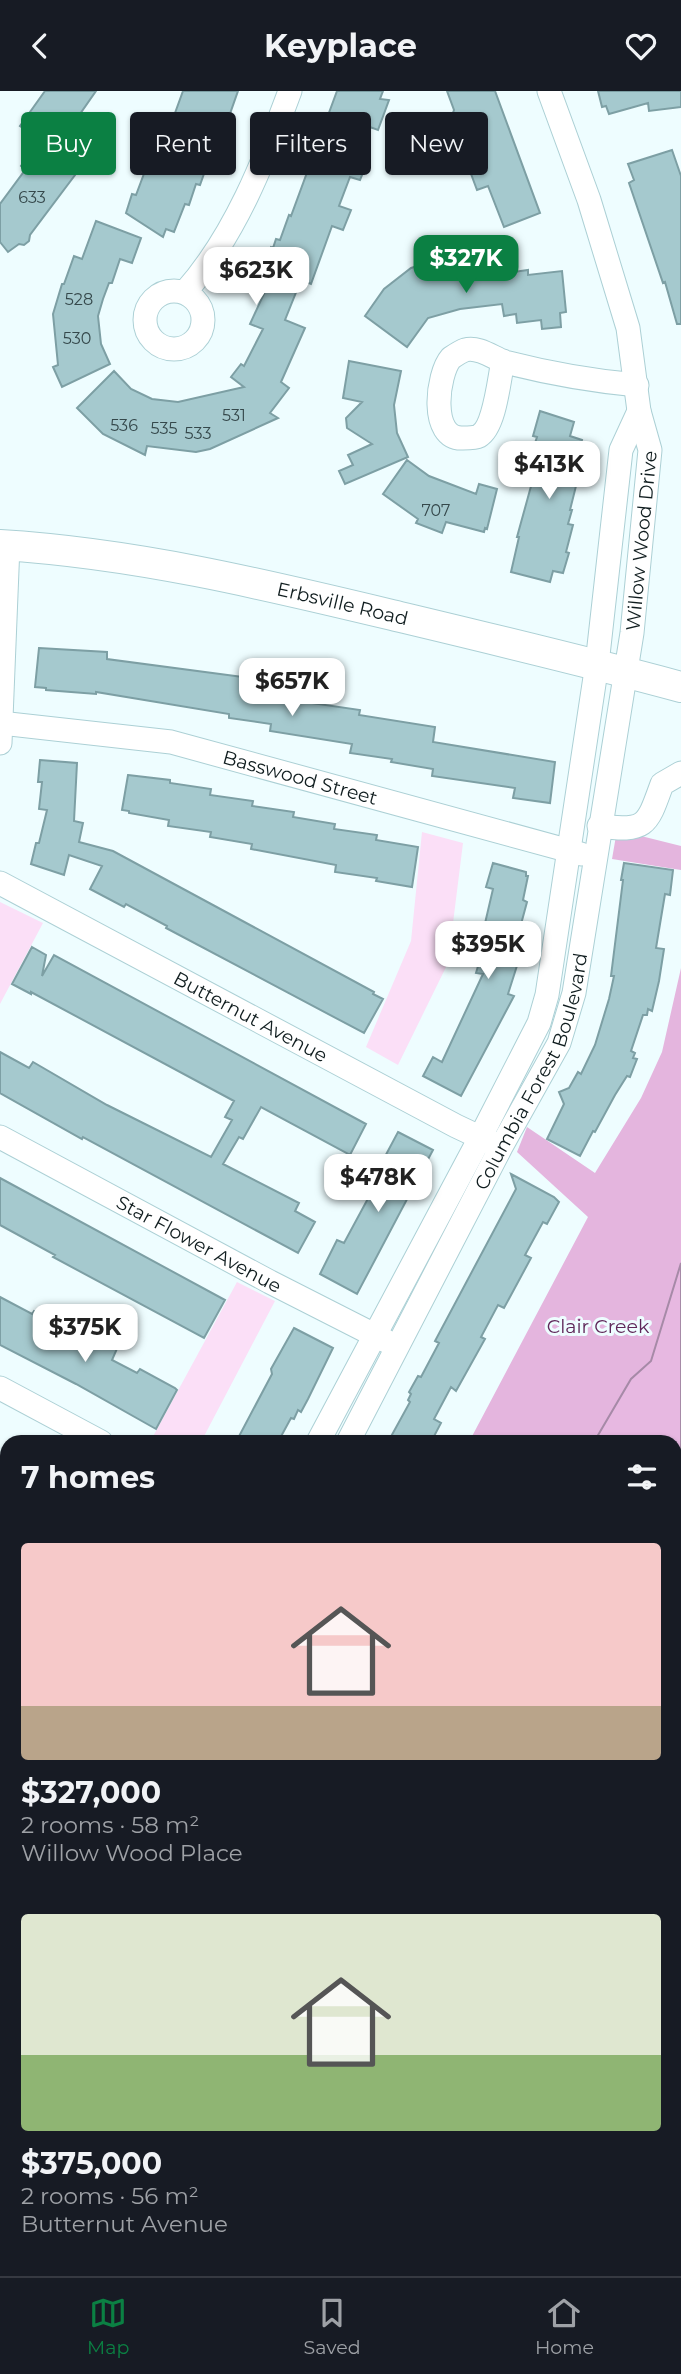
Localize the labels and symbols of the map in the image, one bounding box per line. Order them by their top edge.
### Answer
house number: 633 [18,188,46,207]
pin: $327K [417,235,515,295]
pin: $623K [207,247,305,307]
house number: 528 [65,290,93,309]
house number: 530 [63,329,91,348]
house number: 531 [222,406,246,425]
house number: 536 [110,416,138,435]
house number: 535 [151,419,177,438]
house number: 533 [185,424,211,443]
pin: $413K [500,441,598,501]
street label: Willow Wood Drive [621,449,661,632]
house number: 707 [422,501,451,520]
street label: Erbsville Road [275,577,410,630]
pin: $657K [243,659,341,718]
street label: Basswood Street [220,745,380,809]
pin: $395K [439,921,537,981]
street label: Columbia Forest Boulevard [469,951,592,1194]
street label: Butternut Avenue [170,966,331,1067]
pin: $478K [329,1155,427,1214]
street label: Star Flower Avenue [113,1190,285,1297]
pin: $375K [36,1305,134,1364]
park label: Clair Creek [547,1315,650,1338]

